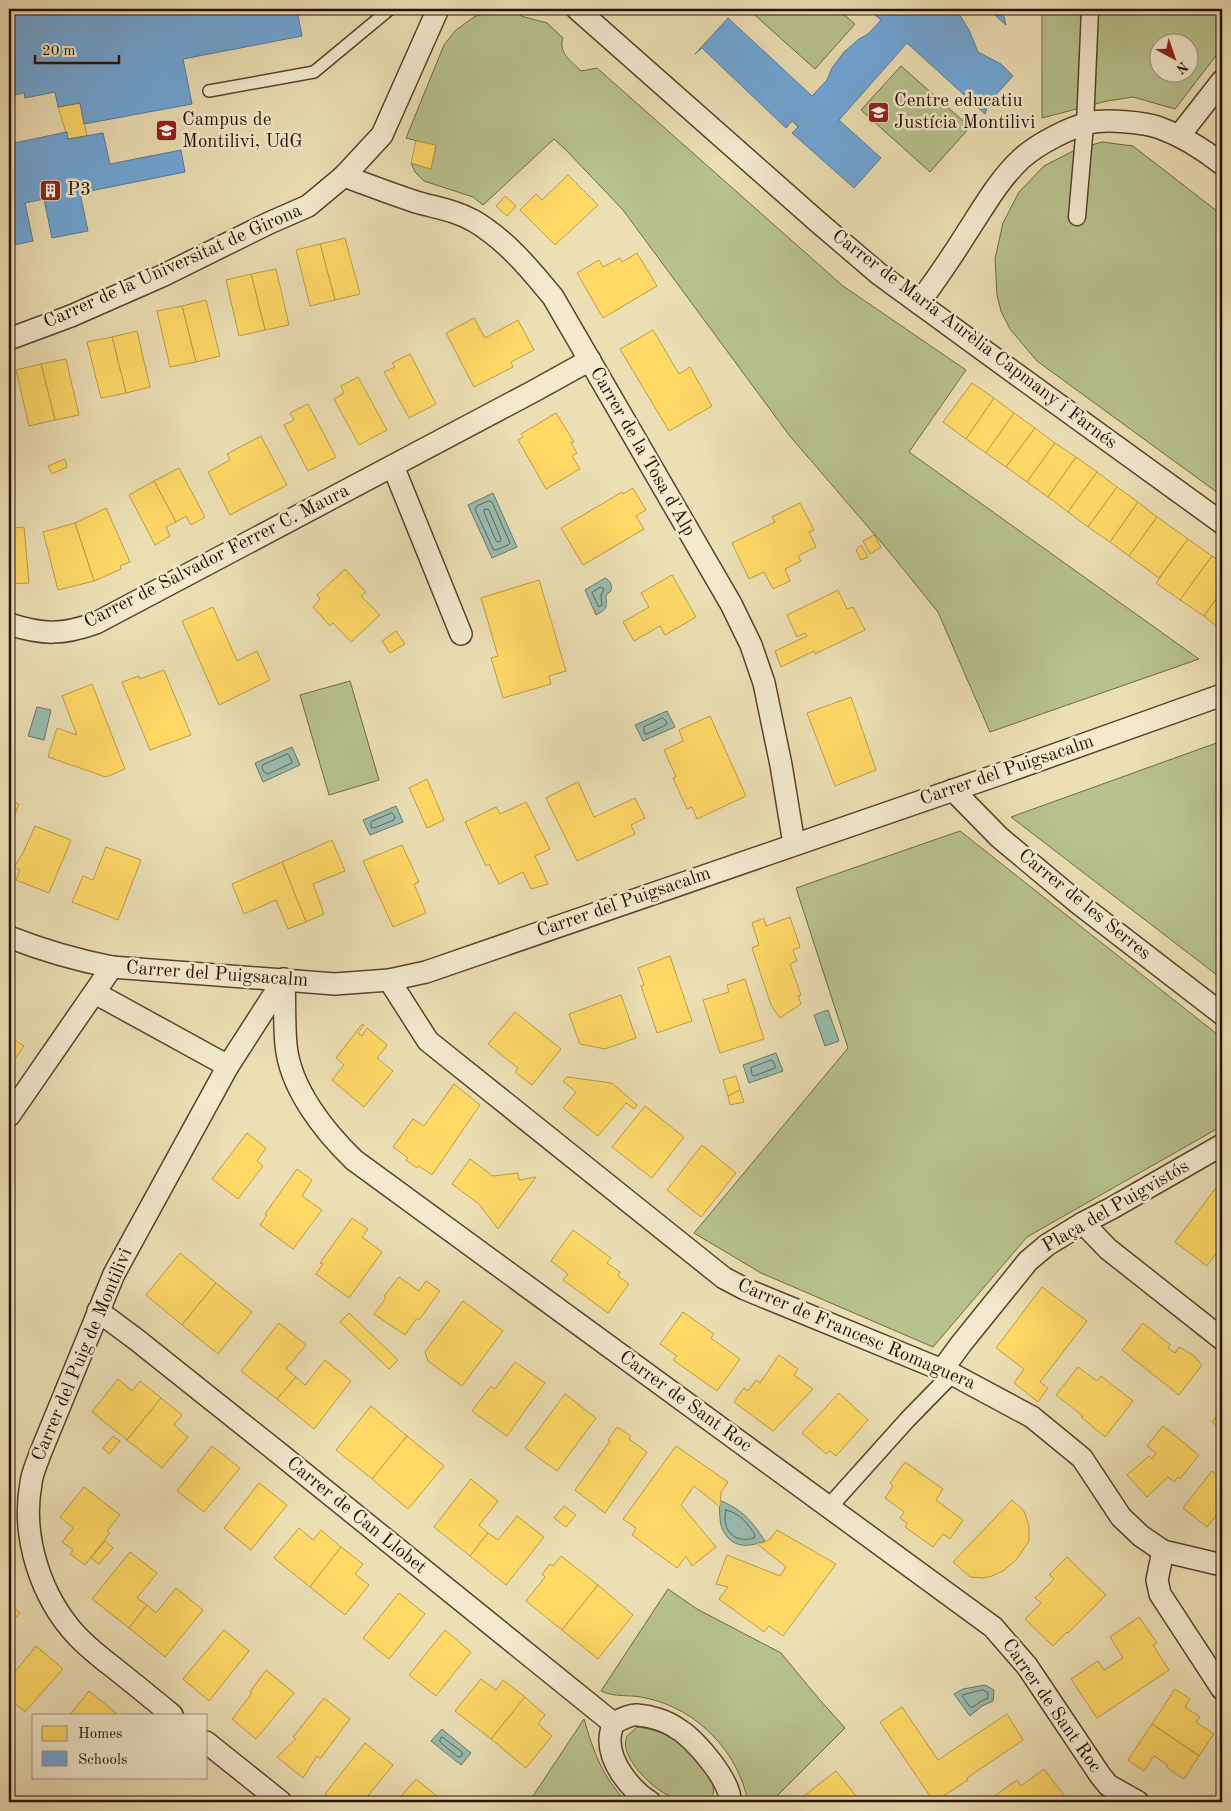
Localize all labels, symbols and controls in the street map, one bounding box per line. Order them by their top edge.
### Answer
scale bar [35,32,119,64]
north arrow [1148,32,1198,82]
text: 20 m [42,44,76,59]
text: N [1173,58,1190,76]
place label: Centre educatiu Justícia Montilivi [894,92,1035,133]
school or university icon: Centre educatiu Justícia Montilivi [866,100,890,124]
place label: Campus de Montilivi, UdG [182,111,303,152]
school or university icon: Campus de Montilivi, UdG [154,119,178,143]
building icon: P3 [39,178,63,202]
place label: P3 [67,181,91,200]
street label: Carrer de la Universitat de Girona [41,201,305,333]
street label: Carrer de Maria Aurèlia Capmany i Farnés [828,227,1120,453]
street label: Carrer de la Tosa d'Alp [586,364,698,540]
street label: Carrer de Salvador Ferrer C. Maura [81,481,353,632]
street label: Carrer del Puigsacalm [918,732,1096,810]
street label: Carrer de les Serres [1014,846,1154,964]
street label: Carrer del Puigsacalm [535,864,713,942]
street label: Carrer del Puigsacalm [125,959,309,991]
street label: Plaça del Puigvistós [1039,1157,1193,1257]
street label: Carrer del Puig de Montilivi [29,1246,137,1464]
street label: Carrer de Francesc Romaguera [734,1276,978,1394]
street label: Carrer de Sant Roc [615,1348,755,1456]
street label: Carrer de Can Llobet [283,1454,429,1578]
street label: Carrer de Sant Roc [998,1636,1104,1776]
legend [32,1714,208,1778]
text: Homes [78,1727,123,1742]
text: Schools [78,1753,127,1768]

